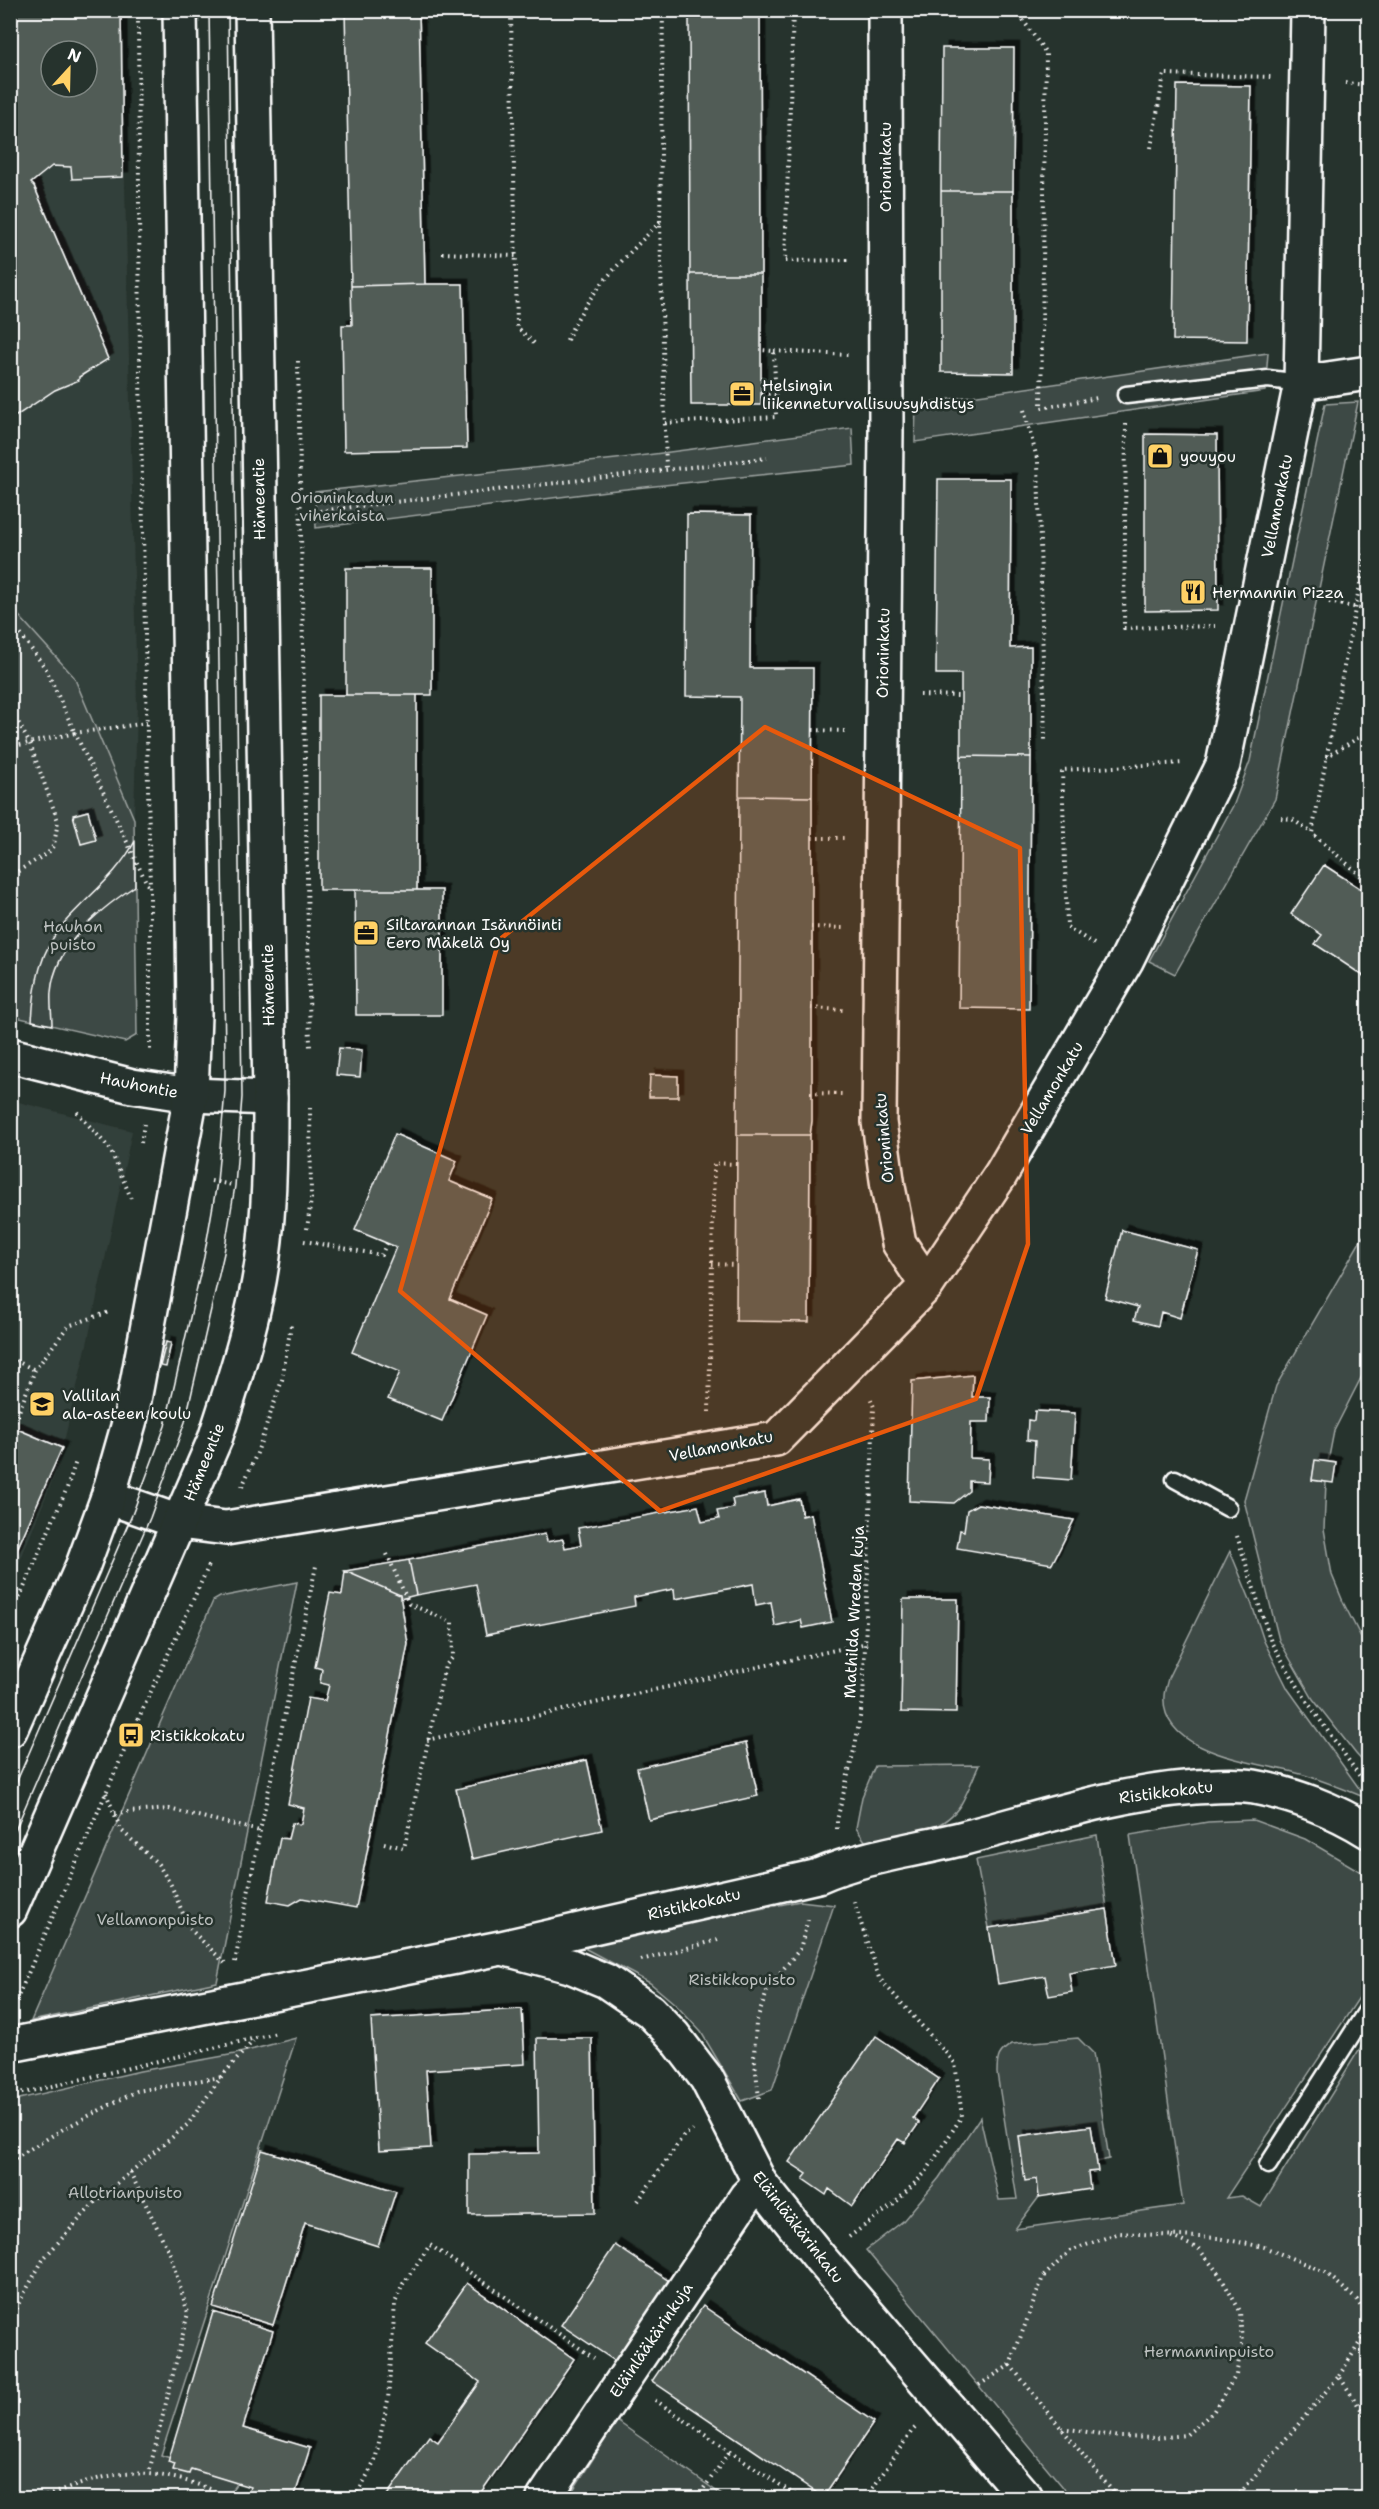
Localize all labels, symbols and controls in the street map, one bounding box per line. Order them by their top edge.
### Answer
north arrow [39,39,99,99]
text: N [65,43,84,68]
street label: Orioninkatu [875,122,896,212]
place label: Helsingin liikenneturvallisuusyhdistys [762,375,975,414]
office icon: Helsingin liikenneturvallisuusyhdistys [727,379,757,409]
shop icon: youyou [1145,441,1175,471]
place label: youyou [1180,446,1236,467]
street label: Vellamonkatu [1257,452,1297,560]
street label: Hämeentie [248,457,270,541]
park label: Orioninkadun viherkaista [290,487,394,526]
restaurant icon: Hermannin Pizza [1178,577,1208,607]
place label: Hermannin Pizza [1212,582,1344,603]
street label: Orioninkatu [872,608,894,698]
place label: Siltarannan Isännöinti Eero Mäkelä Oy [386,914,562,953]
park label: Hauhon puisto [43,916,103,955]
office icon: Siltarannan Isännöinti Eero Mäkelä Oy [351,918,381,948]
street label: Hämeentie [257,943,279,1027]
street label: Vellamonkatu [1016,1037,1088,1139]
street label: Hauhontie [98,1067,180,1103]
street label: Orioninkatu [870,1092,898,1184]
place label: Vallilan ala-asteen koulu [62,1385,191,1424]
school or university icon: Vallilan ala-asteen koulu [27,1389,57,1419]
street label: Hämeentie [179,1420,229,1504]
street label: Vellamonkatu [667,1426,775,1466]
street label: Mathilda Wreden kuja [839,1525,869,1699]
bus stop icon: Ristikkokatu [116,1720,146,1750]
place label: Ristikkokatu [150,1725,245,1746]
street label: Ristikkokatu [1118,1776,1214,1808]
street label: Ristikkokatu [645,1883,743,1925]
park label: Vellamonpuisto [96,1909,214,1930]
park label: Ristikkopuisto [689,1969,795,1990]
street label: Eläinlääkärinkatu [748,2167,848,2287]
park label: Allotrianpuisto [68,2182,182,2203]
street label: Eläinlääkärinkuja [605,2278,697,2402]
park label: Hermanninpuisto [1144,2341,1274,2362]

